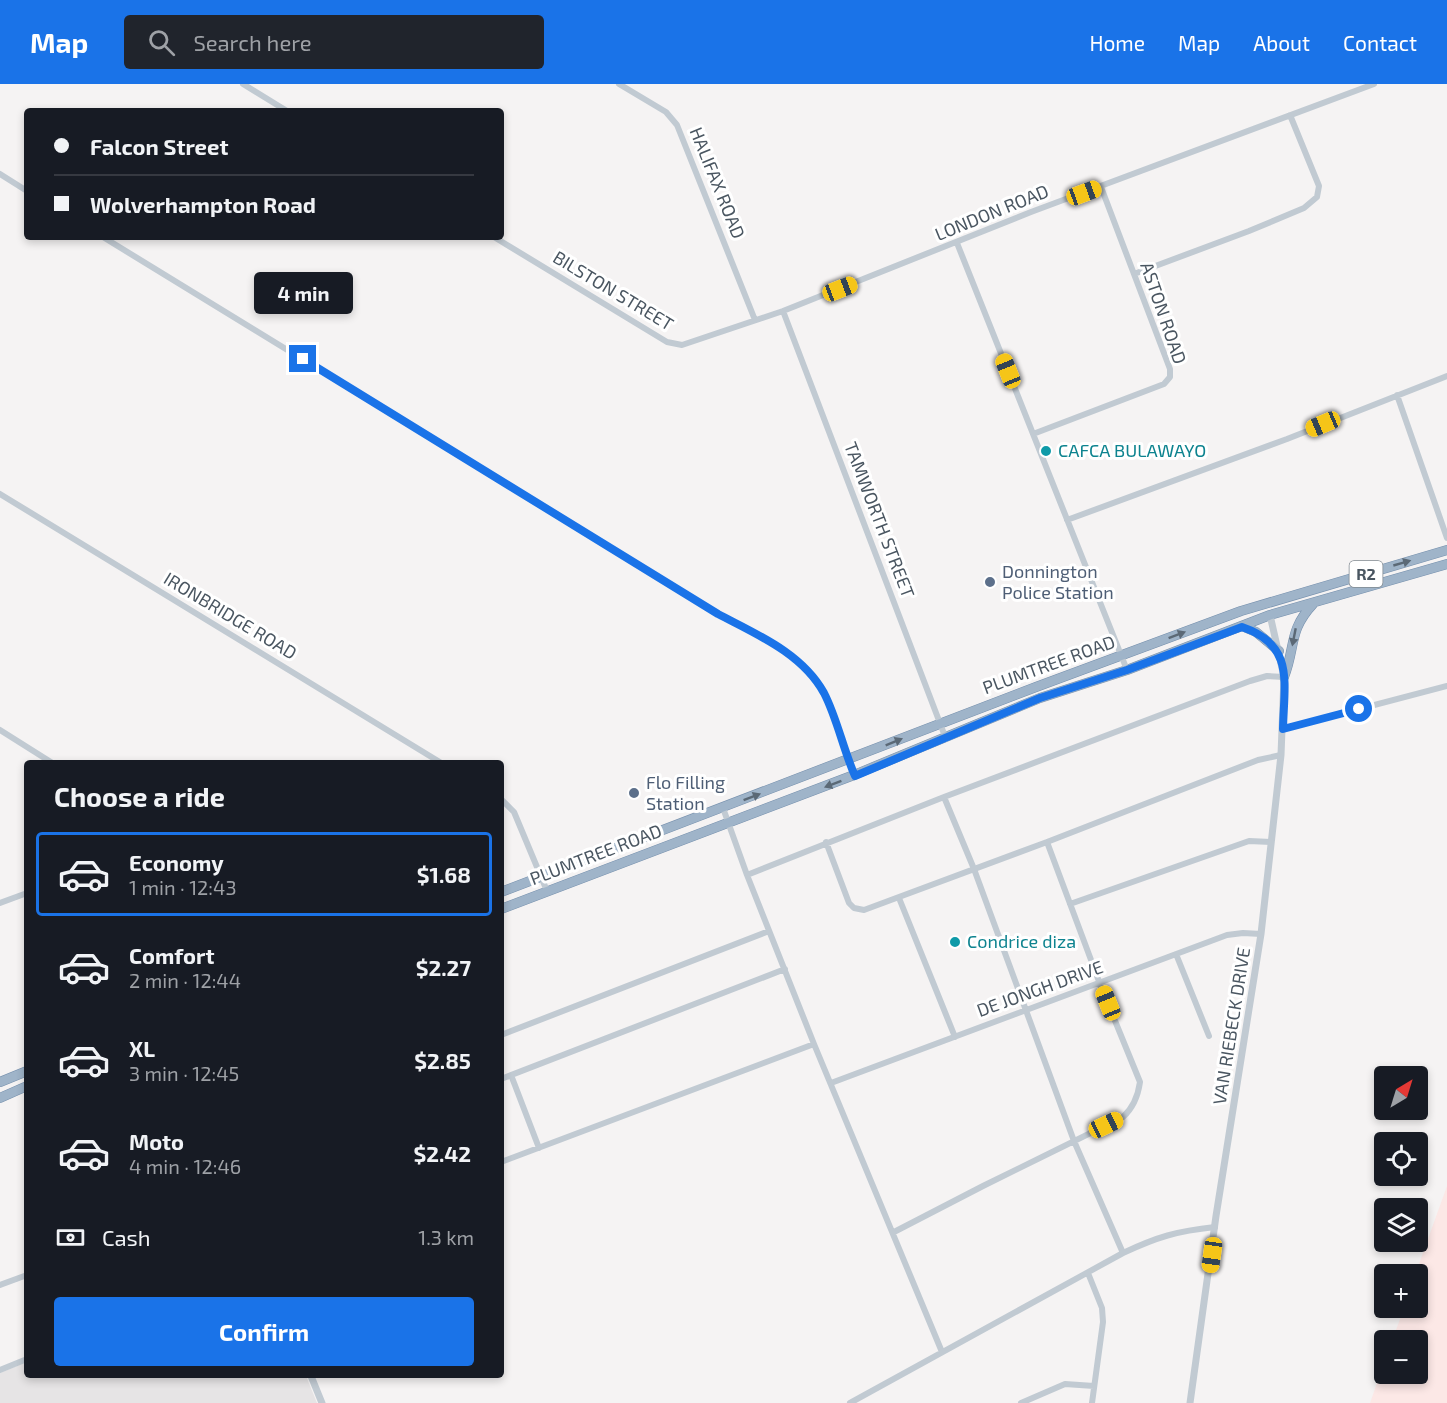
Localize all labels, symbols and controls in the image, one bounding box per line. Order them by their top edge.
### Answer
search box [124,15,544,69]
text: Map [30,25,88,59]
icon: search [145,26,178,59]
text: Search here [193,29,312,55]
text: Home [1089,30,1145,55]
text: Map [1178,30,1220,55]
text: About [1253,30,1310,55]
text: Contact [1343,30,1417,55]
street label: HALIFAX ROAD [686,124,750,242]
text: Falcon Street [90,133,228,159]
car [1064,178,1104,208]
street label: LONDON ROAD [932,179,1052,245]
text: Wolverhampton Road [90,191,316,217]
street label: BILSTON STREET [549,246,678,335]
street label: ASTON ROAD [1136,259,1192,367]
callout: 4 min [254,272,352,314]
car [820,274,860,304]
text: 4 min [277,281,330,305]
route end [289,345,316,372]
car [993,351,1023,391]
car [1303,409,1343,439]
street label: TAMWORTH STREET [840,439,920,601]
place label: CAFCA BULAWAYO [1058,439,1206,461]
marker: CAFCA BULAWAYO [1039,444,1053,458]
one-way arrow [1393,558,1411,567]
place label: Donnington Police Station [1002,560,1114,603]
road number: R2 [1350,561,1382,587]
street label: IRONBRIDGE ROAD [160,567,301,663]
marker: Donnington Police Station [983,575,997,589]
one-way arrow [1289,628,1298,647]
street label: PLUMTREE ROAD [979,630,1118,698]
one-way arrow [1168,630,1186,639]
route start [1345,695,1372,722]
one-way arrow [885,737,903,746]
place label: Flo Filling Station [646,771,725,814]
one-way arrow [824,779,842,789]
text: Choose a ride [54,780,225,812]
marker: Flo Filling Station [627,786,641,800]
one-way arrow [743,792,761,801]
street label: PLUMTREE ROAD [527,819,665,889]
icon: car [57,847,111,901]
text: Economy [129,849,224,875]
text: $1.68 [417,861,471,887]
text: 1 min · 12:43 [129,875,237,899]
place label: Condrice diza [967,930,1076,952]
marker: Condrice diza [948,935,962,949]
icon: car [57,940,111,994]
text: Comfort [129,942,214,968]
street label: VAN RIEBECK DRIVE [1208,946,1254,1106]
text: $2.27 [416,954,471,980]
street label: DE JONGH DRIVE [974,955,1106,1021]
text: 2 min · 12:44 [129,968,241,992]
car [1093,983,1123,1023]
icon: car [57,1033,111,1087]
text: XL [129,1035,155,1061]
text: $2.85 [414,1047,471,1073]
text: 3 min · 12:45 [129,1061,239,1085]
north arrow [1374,1066,1428,1120]
map controls [1374,1066,1428,1384]
car [1086,1109,1126,1141]
icon: car [57,1126,111,1180]
text: Moto [129,1128,184,1154]
button: locate [1374,1132,1428,1186]
text: $2.42 [413,1140,471,1166]
text: 4 min · 12:46 [129,1154,241,1178]
button: layers [1374,1198,1428,1252]
icon: cash [54,1221,87,1254]
text: Cash [102,1224,151,1250]
text: 1.3 km [418,1225,474,1249]
car [1201,1236,1223,1274]
button: + [1374,1264,1428,1318]
button: Confirm [54,1297,474,1366]
button: − [1374,1330,1428,1384]

